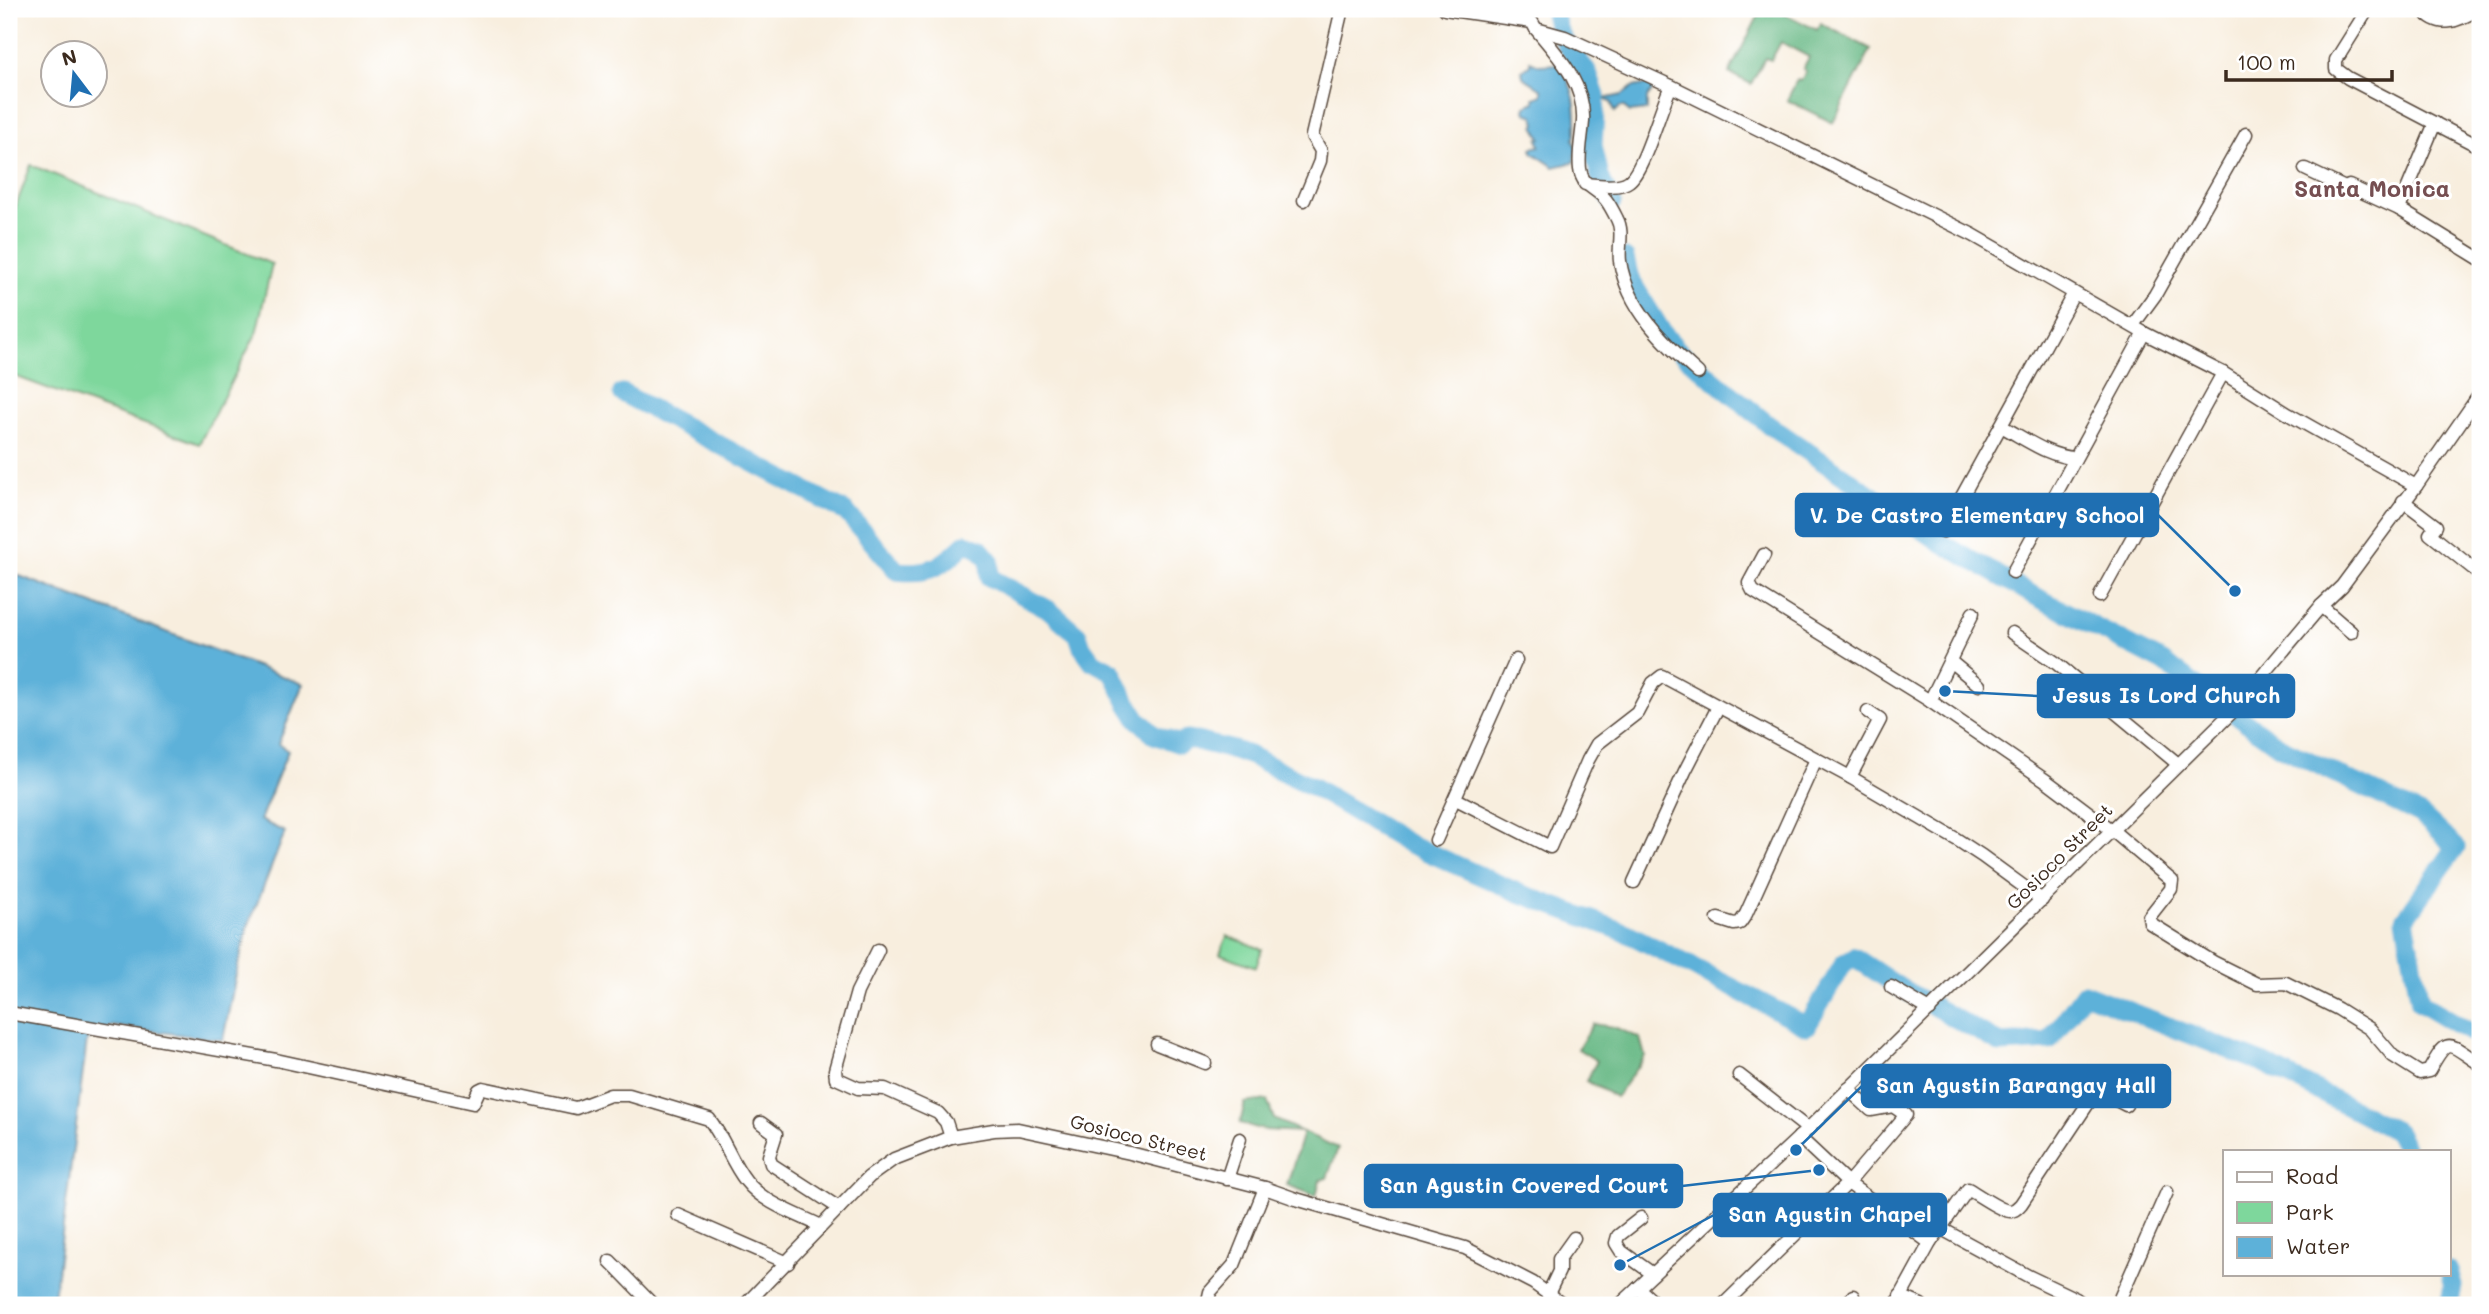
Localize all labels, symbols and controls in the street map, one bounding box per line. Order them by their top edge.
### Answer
north arrow [38,38,108,108]
scale bar [2226,38,2393,82]
text: N [59,43,80,71]
text: 100 m [2237,48,2296,75]
district label: Santa Monica [2294,173,2450,203]
callout: V. De Castro Elementary School [1796,494,2158,536]
text: V. De Castro Elementary School [1810,501,2144,529]
callout: Jesus Is Lord Church [2038,675,2294,717]
text: Jesus Is Lord Church [2052,681,2280,708]
street label: Gosioco Street [2000,797,2118,915]
callout: San Agustin Barangay Hall [1862,1065,2170,1107]
text: San Agustin Barangay Hall [1876,1071,2156,1099]
street label: Gosioco Street [1068,1108,1210,1166]
legend [2223,1150,2450,1276]
text: Road [2286,1162,2338,1189]
callout: San Agustin Covered Court [1365,1165,1682,1207]
text: San Agustin Covered Court [1380,1171,1668,1198]
callout: San Agustin Chapel [1714,1194,1946,1236]
text: Park [2286,1198,2334,1225]
text: San Agustin Chapel [1728,1200,1932,1227]
text: Water [2286,1232,2350,1259]

